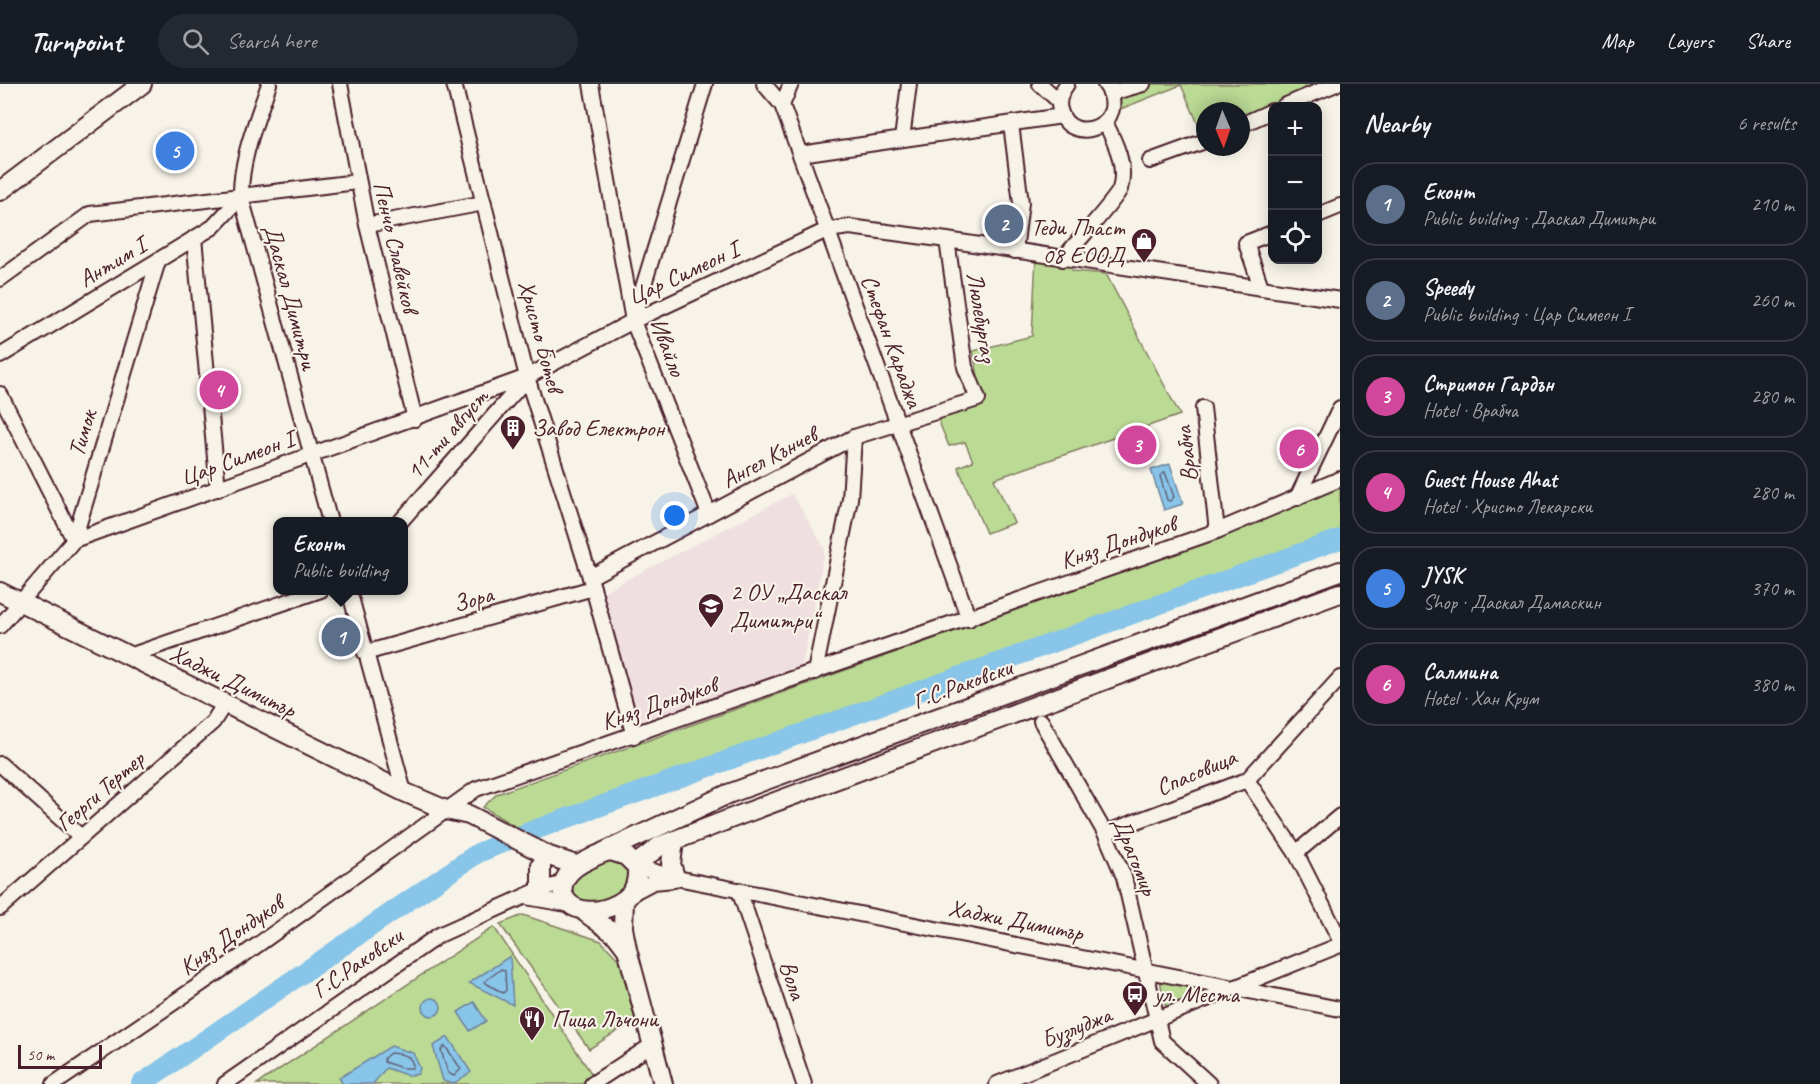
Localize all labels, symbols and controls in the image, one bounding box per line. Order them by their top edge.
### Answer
search box [158,14,578,68]
text: Turnpoint [30,24,122,59]
icon: search [179,25,212,58]
text: Search here [227,27,317,55]
text: Map [1601,28,1634,54]
text: Layers [1667,28,1713,54]
text: Share [1746,28,1790,54]
north arrow [1196,102,1250,156]
map controls [1268,102,1322,264]
button: + [1268,102,1322,156]
text: Nearby [1364,107,1429,140]
text: 6 results [1737,111,1796,136]
pin: 5 [156,128,195,174]
button: − [1268,156,1322,210]
text: Еконт [1423,178,1475,206]
street label: Пенчо Славейков [366,179,427,319]
text: 1 [1381,192,1390,217]
text: 210 m [1751,192,1794,217]
pin: 2 [984,202,1024,246]
text: Public building · Даскал Димитри [1423,206,1655,231]
button: locate [1268,210,1322,264]
place label: Теди Пласт 08 ЕООД [1031,212,1127,270]
street label: Даскал Димитри [257,221,325,374]
shop icon: Теди Пласт 08 ЕООД [1129,226,1159,264]
street label: Антим I [73,227,156,294]
street label: Цар Симеон I [623,232,748,312]
street label: Люлебургаз [960,270,1004,366]
street label: Стефан Караджа [854,271,930,413]
text: Speedy [1423,274,1473,302]
street label: Христо Ботев [512,277,571,399]
text: 2 [1381,288,1390,313]
text: 260 m [1751,288,1794,313]
text: Public building · Цар Симеон I [1423,302,1630,327]
street label: Ивайло [643,313,693,382]
pin: 4 [200,368,238,412]
text: Стримон Гардън [1423,370,1554,398]
street label: 11-ти август [399,381,495,486]
text: 3 [1381,384,1390,409]
text: 280 m [1751,384,1794,409]
text: Hotel · Врабча [1423,398,1518,423]
street label: Тимок [61,404,104,460]
building icon: Завод Електрон [498,413,528,451]
place label: Завод Електрон [532,413,666,443]
street label: Ангел Кънчев [716,417,826,495]
street label: Цар Симеон I [176,422,303,492]
pin: 3 [1118,422,1156,468]
street label: Врабча [1168,423,1204,483]
pin: 6 [1280,426,1318,472]
text: Guest House Ahat [1423,466,1557,494]
text: 4 [1381,480,1390,505]
text: 280 m [1751,480,1794,505]
text: Hotel · Христо Лекарски [1423,494,1592,519]
your location [660,501,689,530]
street label: Княз Дондуков [1056,507,1184,576]
popup [273,517,408,595]
text: Еконт [293,530,345,558]
text: Public building [293,558,388,583]
text: JYSK [1423,562,1463,590]
text: 5 [1381,576,1390,601]
text: 370 m [1751,576,1794,601]
place label: 2 ОУ „Даскал Димитри“ [730,577,848,635]
street label: Зора [450,579,498,619]
text: Shop · Даскал Дамаскин [1423,590,1601,615]
school or university icon: 2 ОУ „Даскал Димитри“ [696,591,726,629]
pin: 1 [322,614,360,660]
street label: Хаджи Димитър [165,638,302,725]
street label: Г.С.Раковски [908,651,1018,716]
text: Салмина [1423,658,1497,686]
street label: Княз Дондуков [597,668,725,737]
text: 6 [1381,672,1390,697]
text: 380 m [1751,672,1794,697]
text: Hotel · Хан Крум [1423,686,1538,711]
street label: Спасовица [1151,741,1242,802]
street label: Георги Тертер [49,743,152,838]
street label: Драгомир [1106,812,1165,901]
street label: Княз Дондуков [173,886,293,982]
street label: Хаджи Димитър [946,892,1087,948]
street label: Г.С.Раковски [306,920,410,1005]
street label: Вола [773,957,814,1004]
bus stop icon: ул. Места [1120,979,1150,1017]
place label: ул. Места [1152,979,1240,1009]
street label: Бузлуджа [1037,999,1118,1055]
restaurant icon: Пица Лъчони [517,1004,547,1042]
place label: Пица Лъчони [552,1004,659,1034]
scale bar [18,1042,102,1070]
text: 50 m [27,1045,54,1065]

